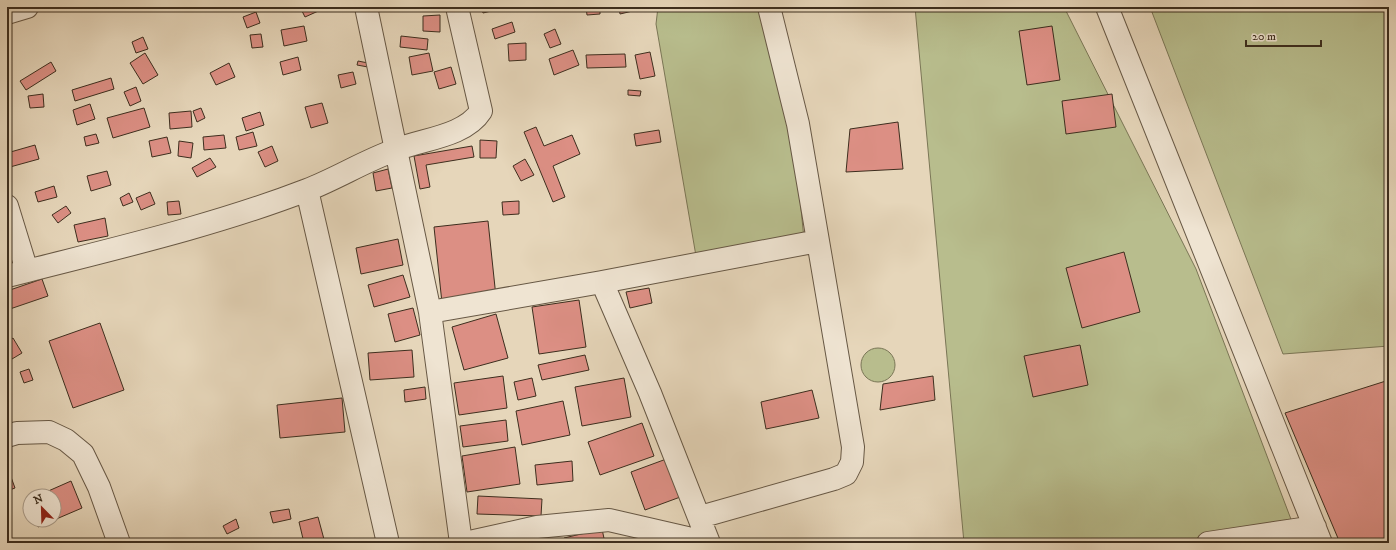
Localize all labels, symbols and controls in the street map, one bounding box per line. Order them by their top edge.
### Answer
scale bar [1246,22,1321,48]
text: 20 m [1252,29,1276,44]
north arrow [22,488,62,528]
text: N [32,492,45,508]

